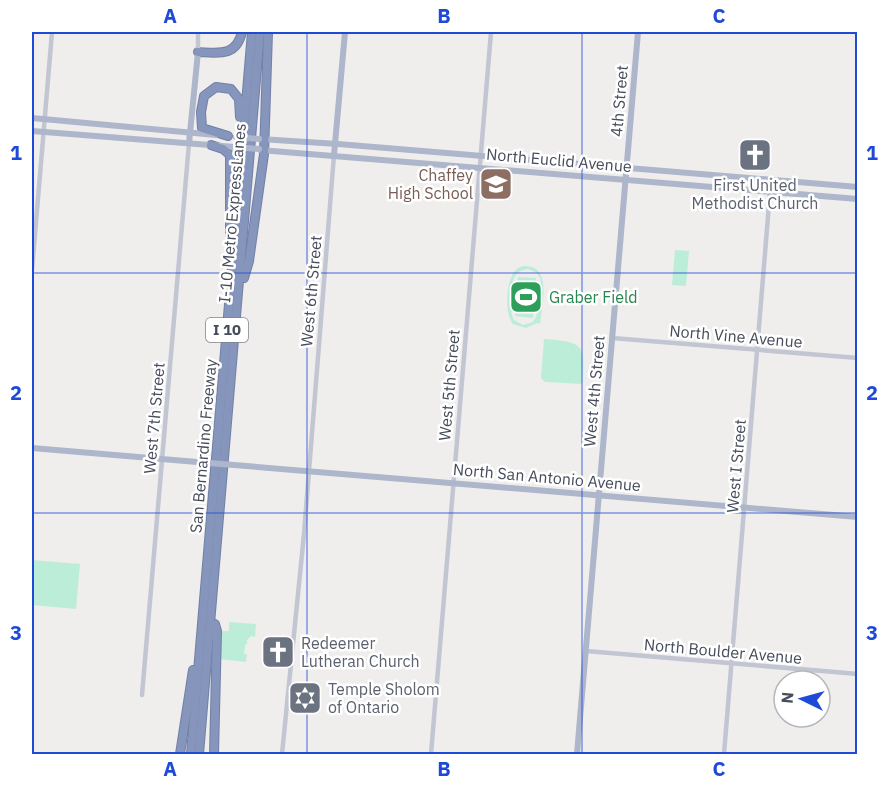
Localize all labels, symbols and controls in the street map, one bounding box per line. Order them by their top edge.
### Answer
text: A [163,2,177,29]
text: B [437,2,451,29]
text: C [712,2,726,29]
street label: 4th Street [606,64,632,138]
street label: I-10 Metro ExpressLanes [214,122,250,304]
church icon: First United Methodist Church [737,137,773,173]
text: 1 [10,139,22,166]
text: 1 [866,139,878,166]
street label: North Euclid Avenue [485,144,633,176]
place label: Chaffey High School [388,165,473,203]
school or university icon: Chaffey High School [478,166,514,202]
place label: First United Methodist Church [692,175,818,213]
street label: West 6th Street [296,234,326,348]
sports icon: Graber Field [508,279,544,315]
place label: Graber Field [549,287,638,307]
road number: I 10 [206,318,248,342]
street label: North Vine Avenue [669,320,804,352]
street label: West 5th Street [434,328,464,442]
street label: West 4th Street [579,334,609,448]
street label: San Bernardino Freeway [185,358,221,534]
street label: West 7th Street [139,361,169,475]
text: 2 [10,379,22,406]
text: 2 [866,379,878,406]
street label: West I Street [722,418,750,514]
street label: North San Antonio Avenue [452,459,642,495]
text: 3 [10,619,22,646]
text: 3 [866,619,878,646]
place label: Redeemer Lutheran Church [301,633,420,671]
church icon: Redeemer Lutheran Church [260,634,296,670]
street label: North Boulder Avenue [643,634,803,668]
north arrow [772,669,832,729]
place label: Temple Sholom of Ontario [328,679,440,717]
synagogue icon: Temple Sholom of Ontario [287,680,323,716]
text: N [777,691,798,704]
text: A [163,755,177,782]
text: B [437,755,451,782]
text: C [712,755,726,782]

